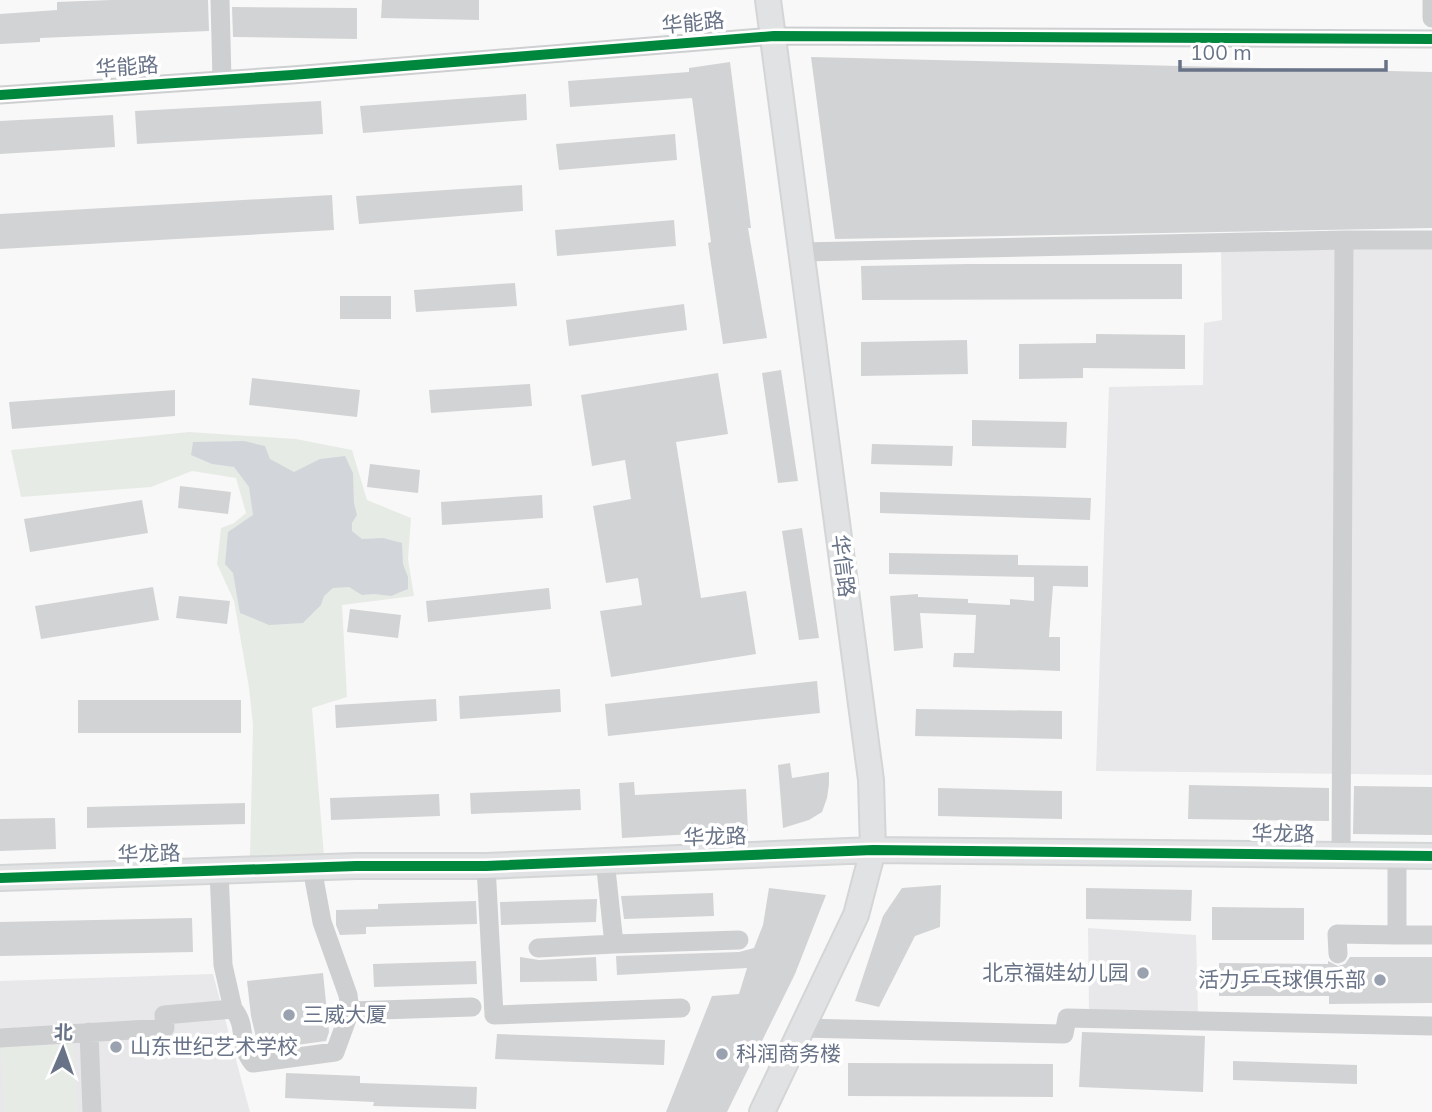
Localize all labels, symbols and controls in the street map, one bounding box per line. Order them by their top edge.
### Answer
street label: 华能路 [660,6,725,38]
scale bar [1180,28,1386,72]
text: 100 m [1190,39,1252,65]
street label: 华能路 [95,51,159,81]
street label: 华信路 [827,533,861,599]
street label: 华龙路 [1251,819,1315,847]
street label: 华龙路 [683,822,747,850]
street label: 华龙路 [117,839,181,867]
place label: 北京福娃幼儿园 [982,959,1129,985]
marker: 北京福娃幼儿园 [1135,965,1151,981]
place label: 活力乒乓球俱乐部 [1198,966,1366,992]
marker: 活力乒乓球俱乐部 [1372,972,1388,988]
place label: 三威大厦 [303,1001,387,1027]
marker: 三威大厦 [281,1007,297,1023]
north arrow [28,1014,98,1084]
text: 北 [54,1020,74,1044]
place label: 山东世纪艺术学校 [130,1033,298,1059]
marker: 山东世纪艺术学校 [108,1039,124,1055]
place label: 科润商务楼 [736,1040,841,1066]
marker: 科润商务楼 [714,1046,730,1062]

